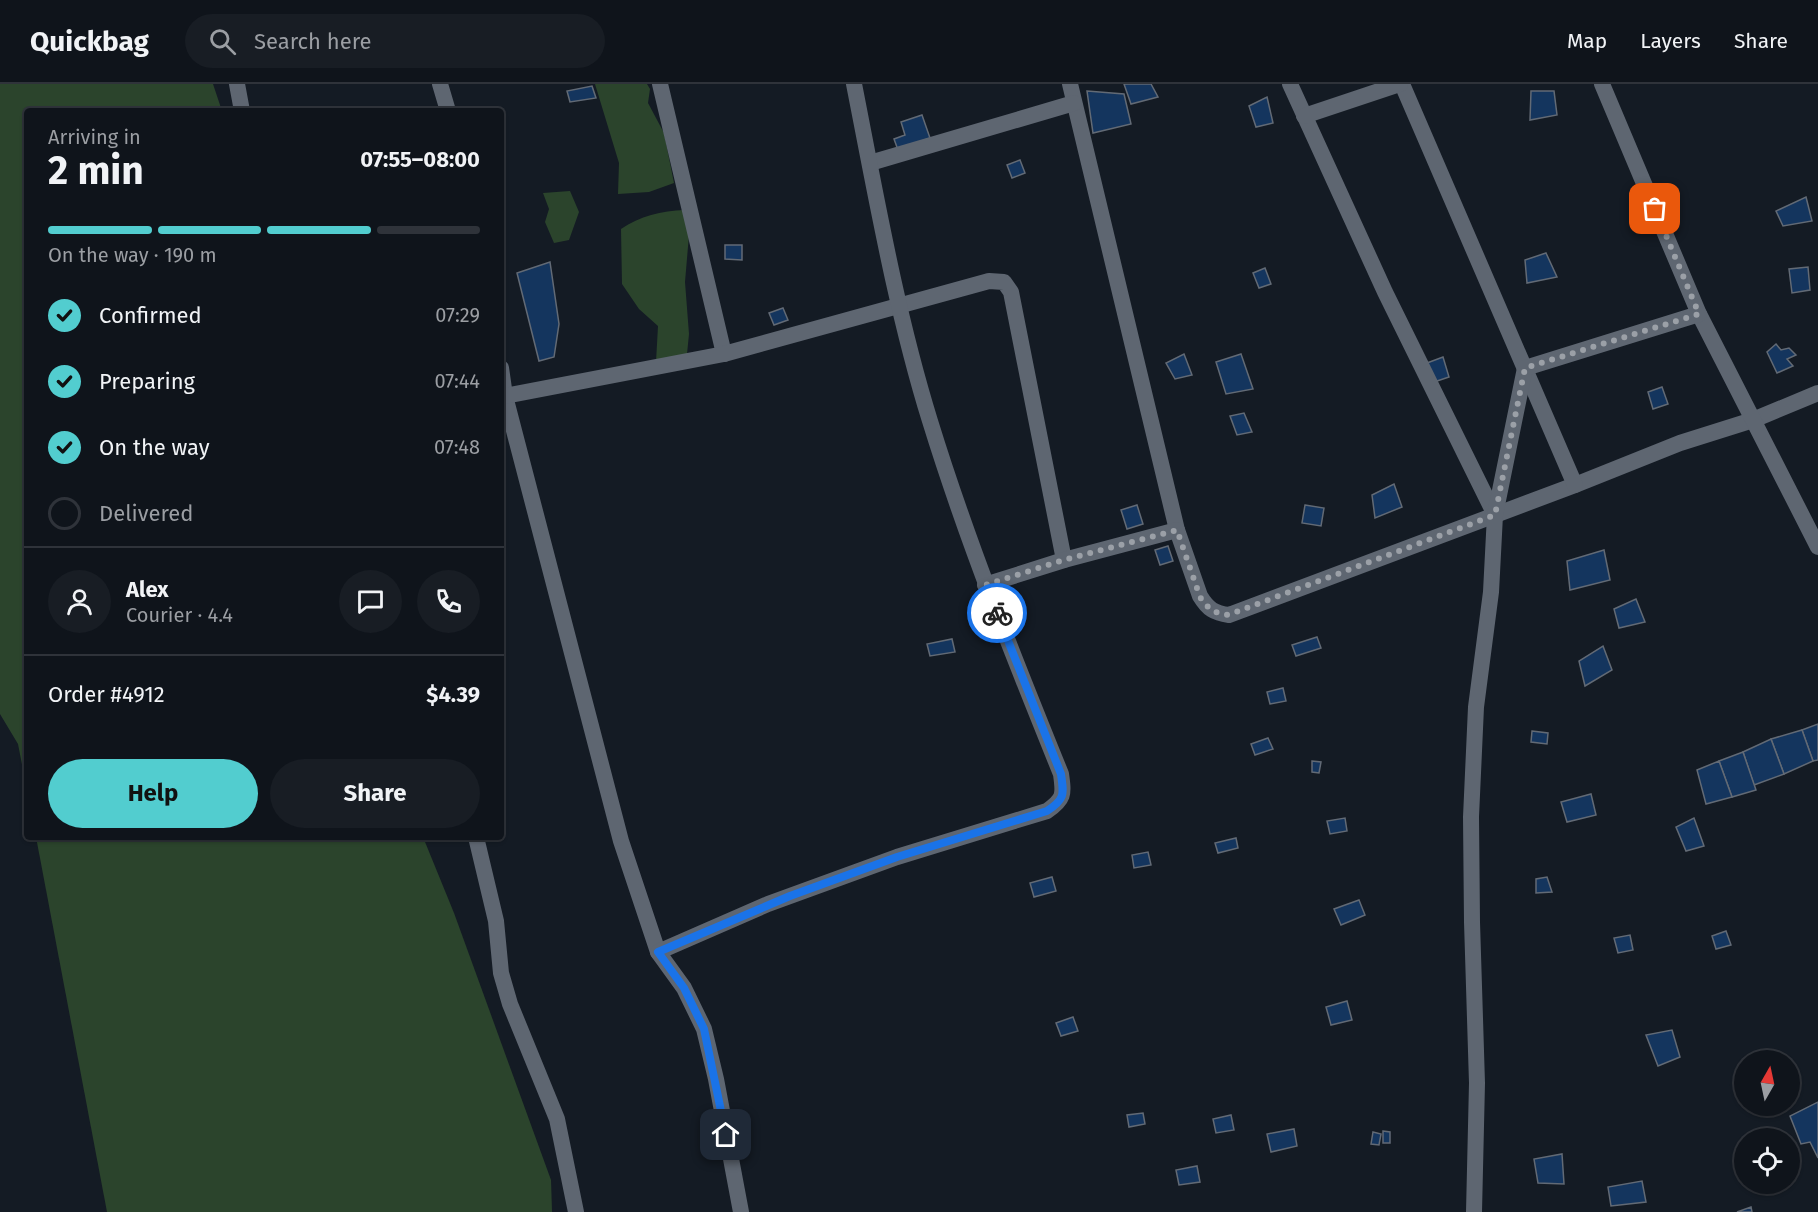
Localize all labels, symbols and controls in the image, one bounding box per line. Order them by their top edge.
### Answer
search box [185,14,605,68]
text: Quickbag [30,25,149,58]
icon: search [206,25,239,58]
text: Search here [254,28,372,55]
text: Map [1567,28,1607,54]
text: Layers [1640,28,1701,54]
text: Share [1734,28,1788,54]
text: Arriving in [48,125,141,149]
text: 07:55–08:00 [360,146,480,173]
text: 2 min [48,148,144,194]
pin [1629,183,1680,234]
icon: bag [1638,192,1671,225]
text: On the way · 190 m [48,243,217,267]
icon: check [48,299,81,332]
text: Confirmed [99,302,202,329]
text: 07:29 [435,303,480,327]
icon: check [48,365,81,398]
text: Preparing [99,368,195,395]
text: 07:44 [434,369,480,393]
icon: check [48,431,81,464]
text: On the way [99,434,210,461]
text: 07:48 [434,435,480,459]
text: Delivered [99,500,194,527]
button: person [48,570,111,633]
button: chat [339,570,402,633]
button: phone [417,570,480,633]
text: Alex [126,576,169,603]
courier [967,583,1027,643]
icon: bike [981,597,1014,630]
text: Courier · 4.4 [126,603,233,627]
text: Order #4912 [48,681,165,708]
text: $4.39 [426,681,480,708]
button: Help [48,759,258,828]
button: Share [270,759,480,828]
north arrow [1734,1050,1800,1116]
map controls [1734,1050,1800,1194]
pin [700,1109,751,1160]
icon: home [709,1118,742,1151]
button: locate [1734,1128,1800,1194]

